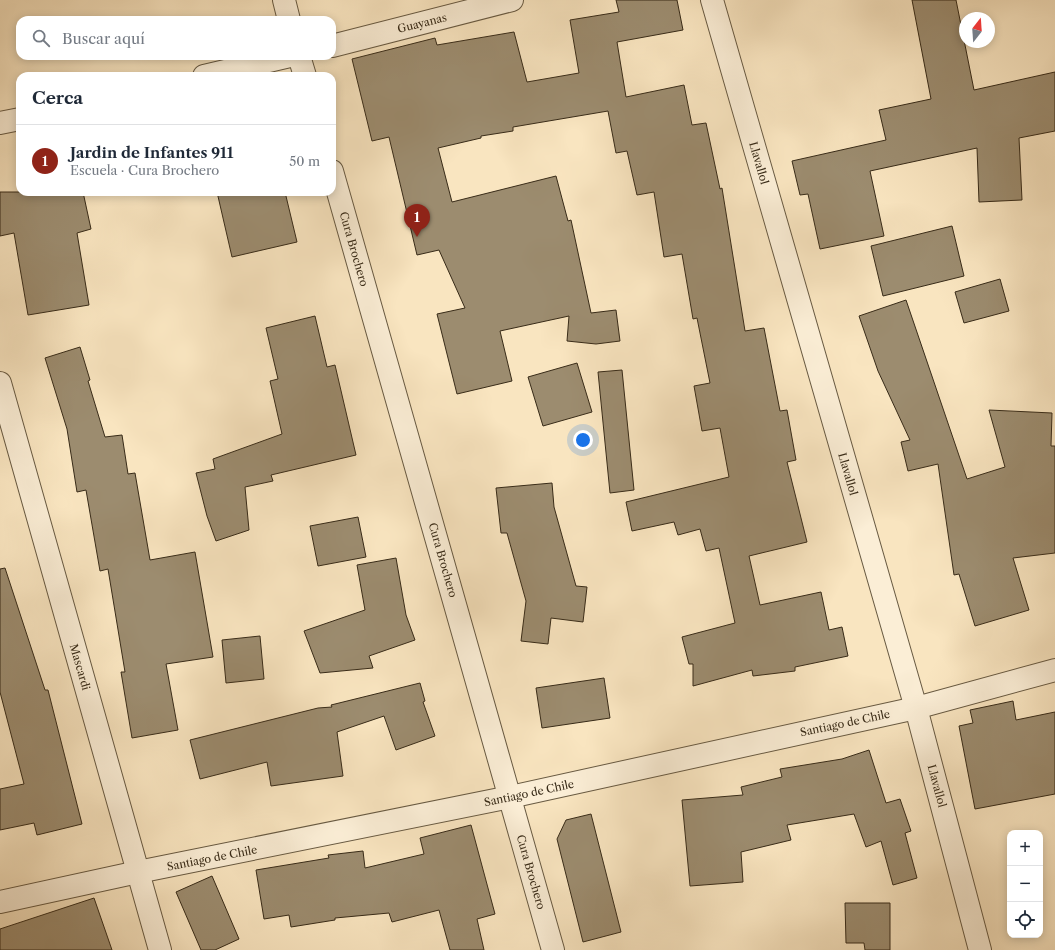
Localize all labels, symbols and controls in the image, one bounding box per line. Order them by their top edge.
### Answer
street label: Guayanas [396,10,448,36]
north arrow [959,12,995,48]
search box [16,16,336,60]
icon: search [30,27,52,49]
text: Buscar aquí [62,29,145,48]
text: Cerca [32,88,83,108]
street label: Llavallol [746,140,772,187]
text: Jardin de Infantes 911 [70,143,234,162]
text: 1 [42,153,48,169]
text: 50 m [289,153,320,169]
text: Escuela · Cura Brochero [70,162,219,178]
pin: 1 [404,204,430,237]
street label: Cura Brochero [337,210,371,288]
your location [573,430,593,450]
street label: Llavallol [835,451,861,498]
street label: Cura Brochero [426,521,460,599]
street label: Mascardi [67,642,93,692]
street label: Santiago de Chile [799,707,891,739]
street label: Llavallol [925,763,950,810]
street label: Santiago de Chile [483,777,575,809]
map controls [1007,830,1043,938]
button: + [1007,830,1043,866]
street label: Cura Brochero [514,833,548,911]
street label: Santiago de Chile [166,842,258,874]
button: − [1007,866,1043,902]
button: locate [1007,902,1043,938]

